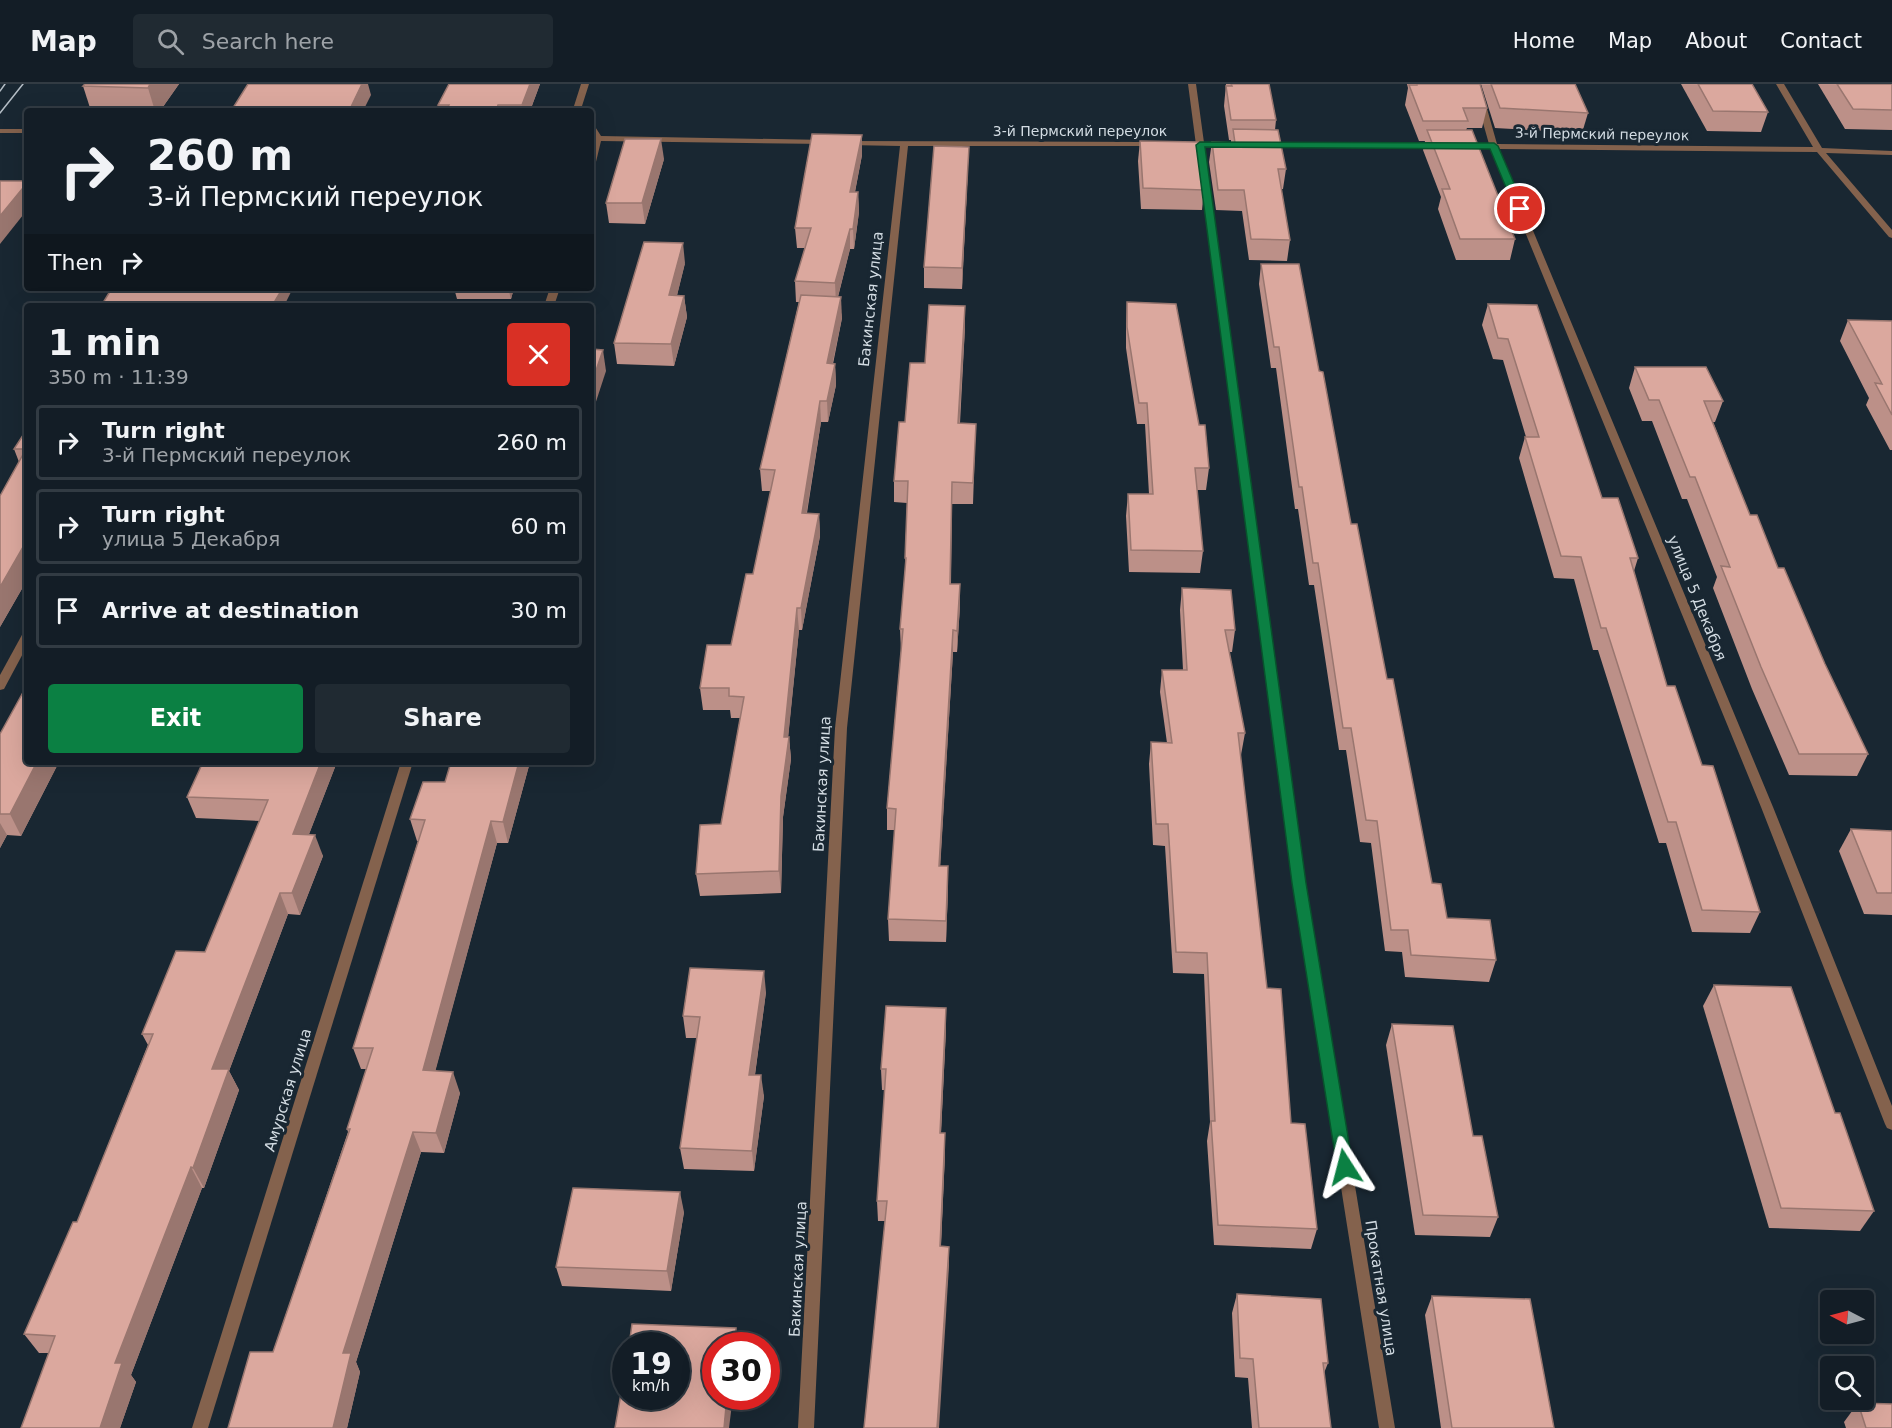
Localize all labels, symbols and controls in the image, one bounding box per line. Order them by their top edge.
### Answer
search box [133,14,553,68]
text: Map [30,25,97,58]
icon: search [154,25,187,58]
text: Search here [202,29,334,54]
text: Home [1513,29,1575,53]
text: Map [1608,29,1652,53]
text: About [1685,29,1747,53]
text: Contact [1780,29,1862,53]
street label: 3-й Пермский переулок [993,123,1167,139]
street label: 3-й Пермский переулок [1515,124,1689,144]
text: 260 m [147,131,293,180]
icon: right [48,132,126,210]
text: 3-й Пермский переулок [147,181,483,212]
pin [1494,183,1545,234]
icon: arrive [1503,192,1536,225]
street label: Бакинская улица [855,230,887,368]
icon: right [115,246,148,279]
text: Then [48,250,103,275]
text: 1 min [48,322,161,363]
button: close [507,323,570,386]
text: 350 m · 11:39 [48,365,189,389]
text: Turn right [102,418,225,443]
icon: right [51,426,84,459]
text: 260 m [497,430,567,455]
text: 3-й Пермский переулок [102,443,351,467]
text: Turn right [102,502,225,527]
icon: right [51,510,84,543]
text: 60 m [511,514,567,539]
text: улица 5 Декабря [102,527,280,551]
street label: улица 5 Декабря [1664,533,1730,663]
icon: arrive [51,594,84,627]
text: Arrive at destination [102,598,359,623]
text: 30 m [511,598,567,623]
button: Exit [48,684,303,753]
button: Share [315,684,570,753]
street label: Бакинская улица [809,716,835,852]
street label: Амурская улица [261,1026,315,1154]
position arrow [1313,1135,1377,1199]
street label: Бакинская улица [785,1201,811,1337]
street label: Прокатная улица [1361,1219,1401,1357]
north arrow [1820,1290,1874,1344]
map controls [1820,1290,1874,1410]
speed limit sign: 30 [702,1332,780,1410]
text: 19 [630,1346,672,1381]
button: search [1820,1356,1874,1410]
text: km/h [632,1377,670,1395]

